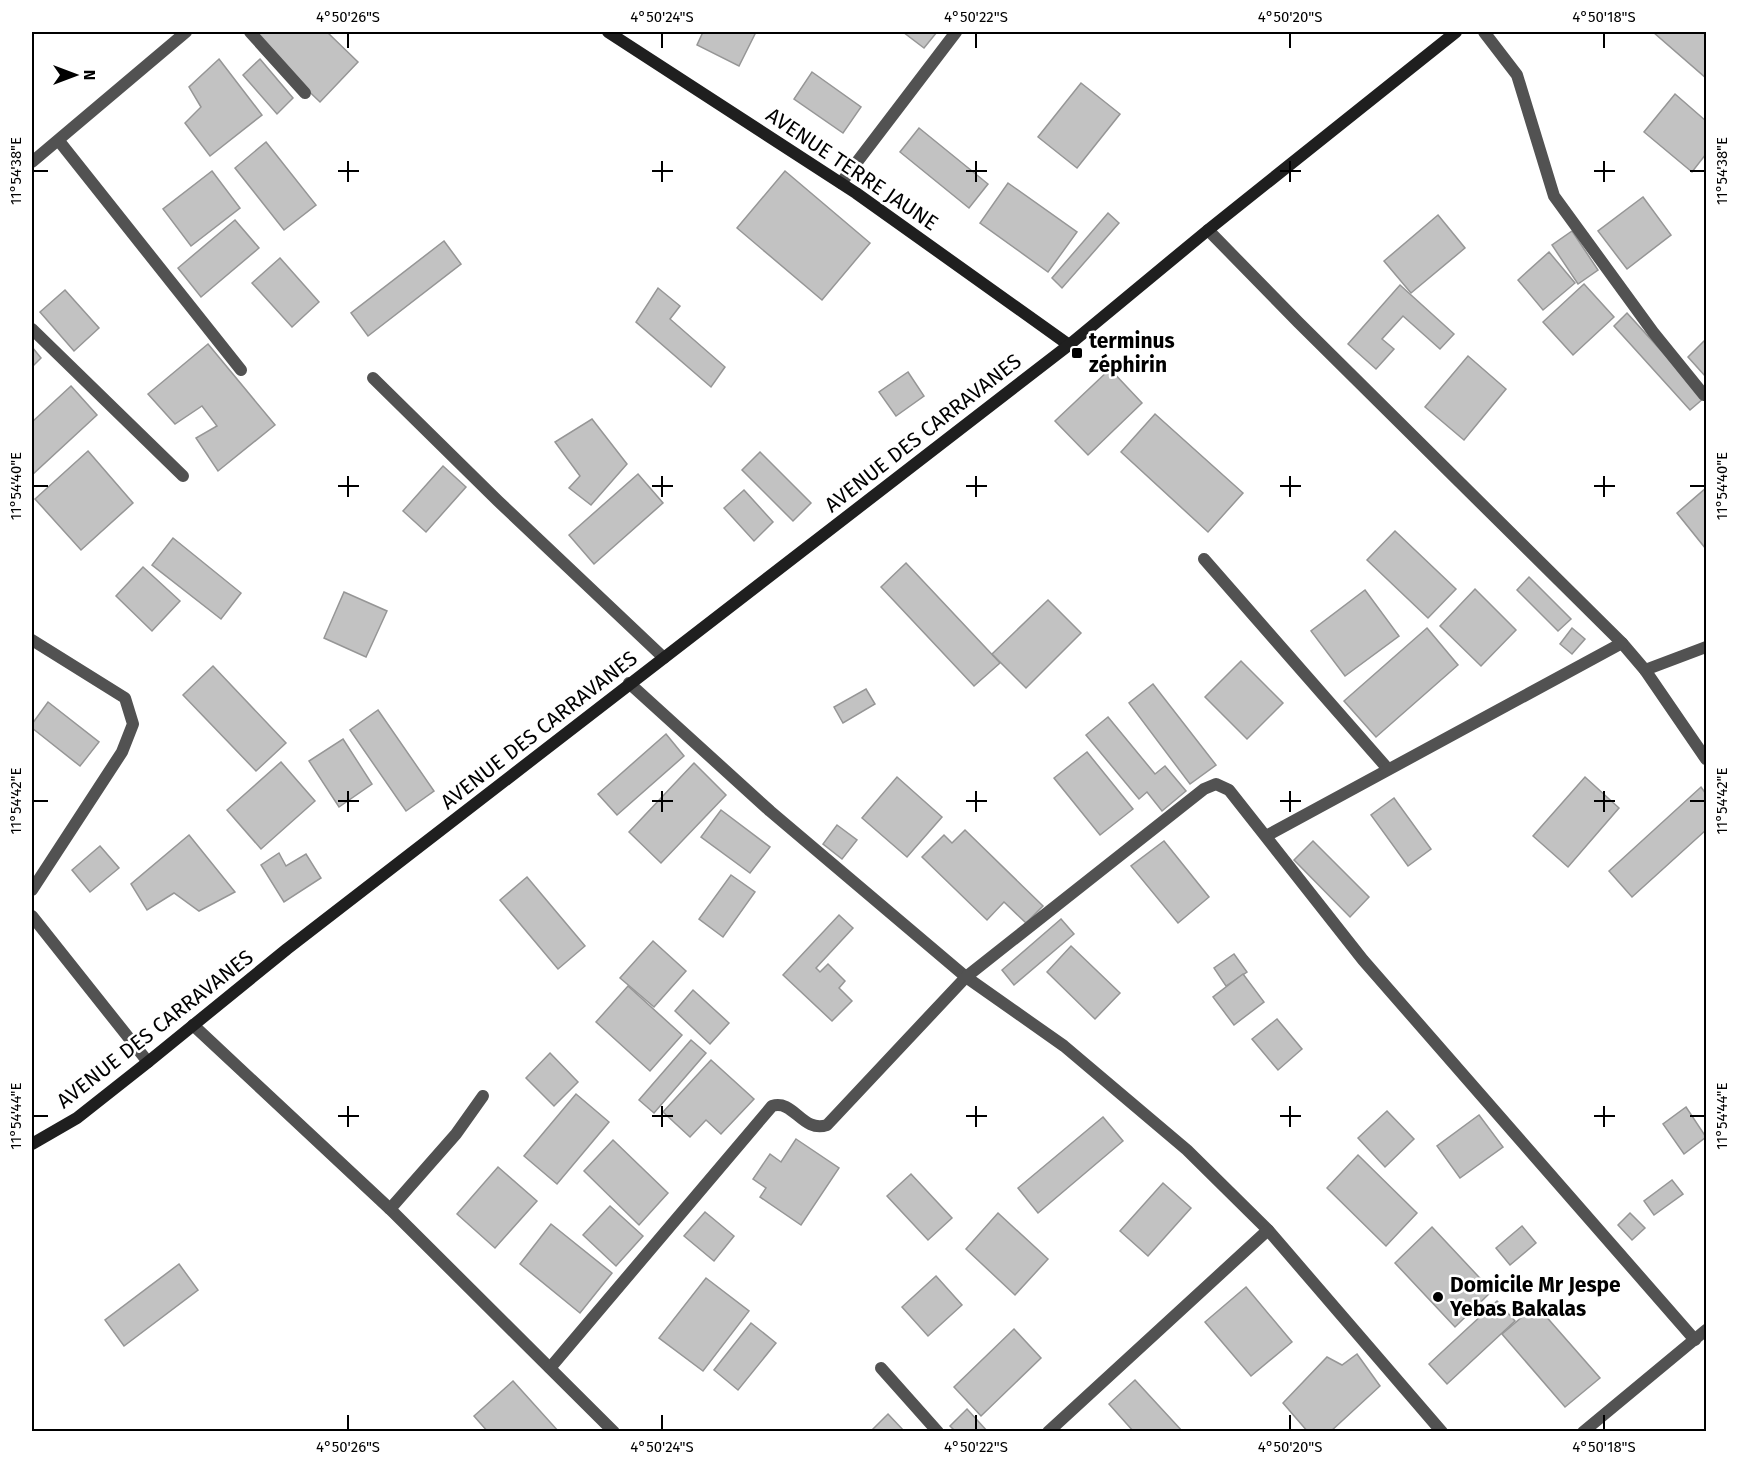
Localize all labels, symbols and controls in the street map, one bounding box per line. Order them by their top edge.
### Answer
text: 4°50'26"S [316,8,380,26]
text: 4°50'24"S [630,8,694,26]
text: 4°50'22"S [944,8,1008,26]
text: 4°50'20"S [1258,8,1322,26]
text: 4°50'18"S [1572,8,1636,26]
north arrow [45,45,105,105]
text: N [80,70,99,80]
street label: AVENUE TERRE JAUNE [761,102,943,236]
text: 11°54'38"E [7,137,25,205]
text: 11°54'38"E [1713,137,1731,205]
place label: terminus zéphirin [1089,328,1175,378]
marker: terminus zéphirin [1070,346,1084,360]
street label: AVENUE DES CARRAVANES [819,348,1027,518]
text: 11°54'40"E [7,452,25,520]
text: 11°54'40"E [1713,452,1731,520]
street label: AVENUE DES CARRAVANES [435,645,643,815]
text: 11°54'42"E [7,767,25,835]
text: 11°54'42"E [1713,767,1731,835]
street label: AVENUE DES CARRAVANES [51,944,259,1114]
text: 11°54'44"E [7,1082,25,1150]
text: 11°54'44"E [1713,1082,1731,1150]
place label: Domicile Mr Jespe Yebas Bakalas [1449,1272,1621,1322]
marker: Domicile Mr Jespe Yebas Bakalas [1431,1290,1445,1304]
text: 4°50'26"S [316,1438,380,1456]
text: 4°50'24"S [630,1438,694,1456]
text: 4°50'22"S [944,1438,1008,1456]
text: 4°50'20"S [1258,1438,1322,1456]
text: 4°50'18"S [1572,1438,1636,1456]

